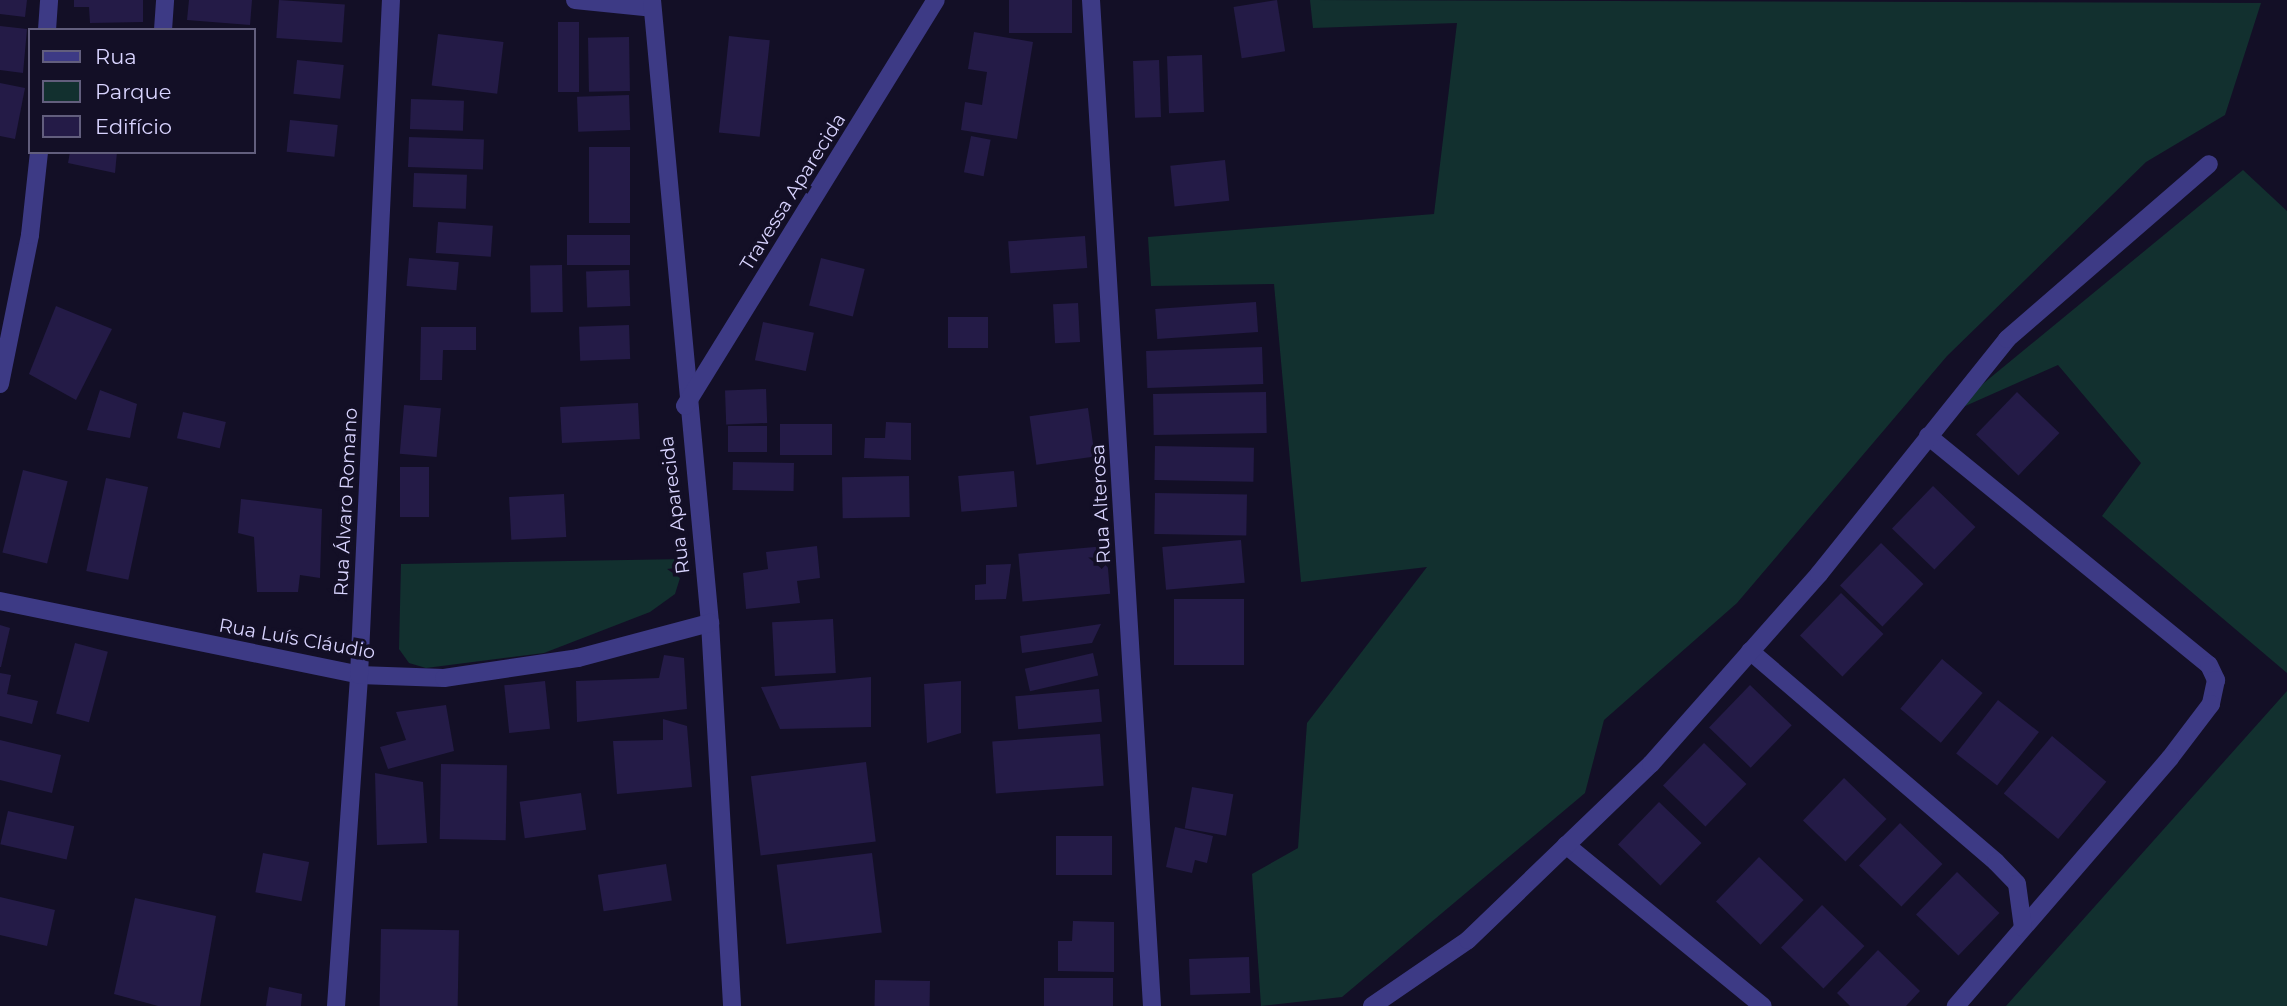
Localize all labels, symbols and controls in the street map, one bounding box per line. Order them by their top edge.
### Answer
legend [28,28,256,154]
text: Rua [95,44,137,69]
text: Parque [95,79,171,104]
street label: Travessa Aparecida [735,109,851,275]
text: Edifício [95,114,172,139]
street label: Rua Álvaro Romano [330,407,362,597]
street label: Rua Aparecida [655,435,695,575]
street label: Rua Alterosa [1086,444,1116,564]
street label: Rua Luís Cláudio [217,614,377,664]

